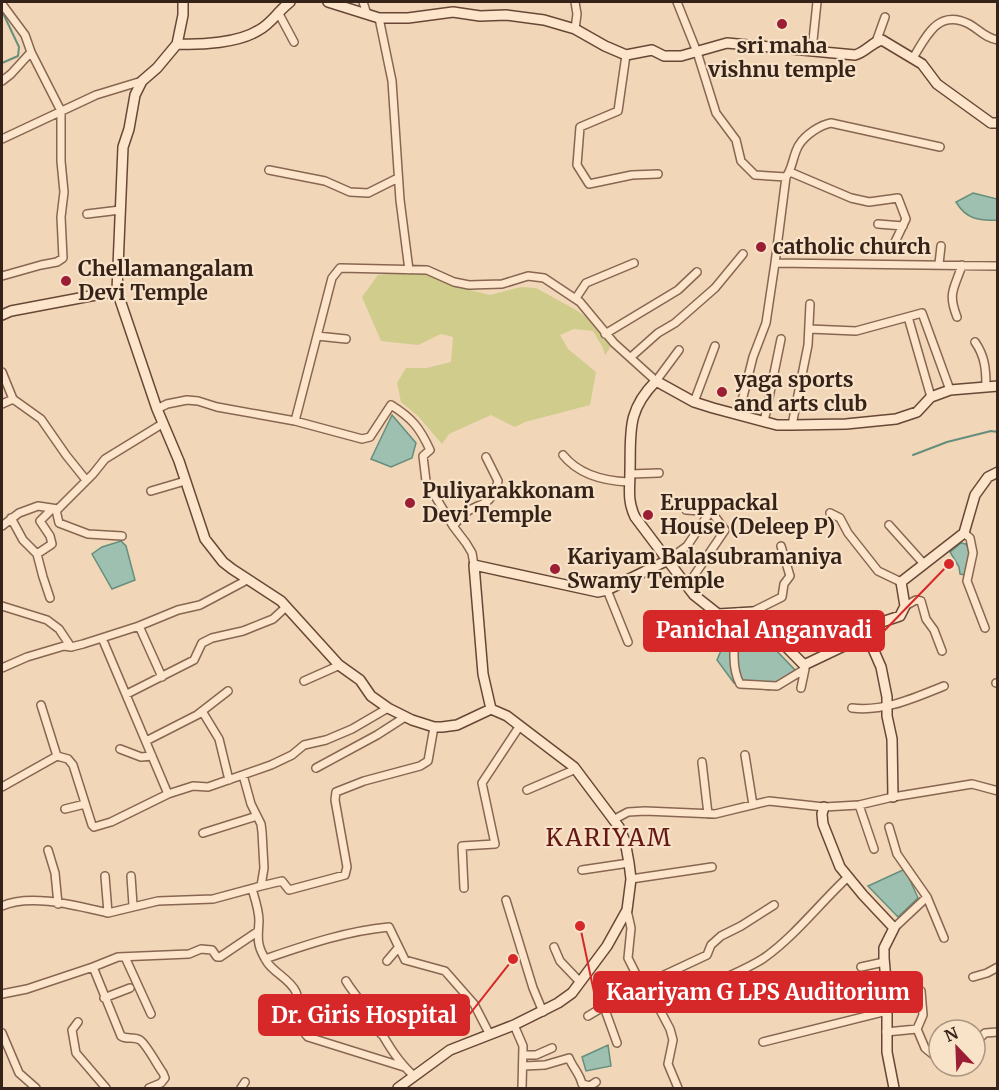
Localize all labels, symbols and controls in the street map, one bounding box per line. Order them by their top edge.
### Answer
marker: sri maha vishnu temple [775,17,789,31]
place label: sri maha vishnu temple [707,32,856,83]
place label: catholic church [773,233,931,260]
marker: catholic church [754,240,768,254]
place label: Chellamangalam Devi Temple [78,255,254,306]
marker: Chellamangalam Devi Temple [59,274,73,288]
place label: yaga sports and arts club [734,366,867,417]
marker: yaga sports and arts club [715,385,729,399]
place label: Puliyarakkonam Devi Temple [422,477,595,528]
place label: Eruppackal House (Deleep P) [660,489,835,540]
marker: Puliyarakkonam Devi Temple [403,496,417,510]
marker: Eruppackal House (Deleep P) [641,508,655,522]
place label: Kariyam Balasubramaniya Swamy Temple [567,543,843,594]
marker: Kariyam Balasubramaniya Swamy Temple [548,562,562,576]
callout: Panichal Anganvadi [644,611,884,651]
text: Panichal Anganvadi [656,616,872,644]
district label: KARIYAM [546,822,672,853]
callout: Kaariyam G LPS Auditorium [594,972,922,1012]
text: Kaariyam G LPS Auditorium [606,978,910,1006]
callout: Dr. Giris Hospital [259,995,469,1035]
text: Dr. Giris Hospital [271,1001,457,1029]
north arrow [927,1018,987,1078]
text: N [941,1022,961,1046]

